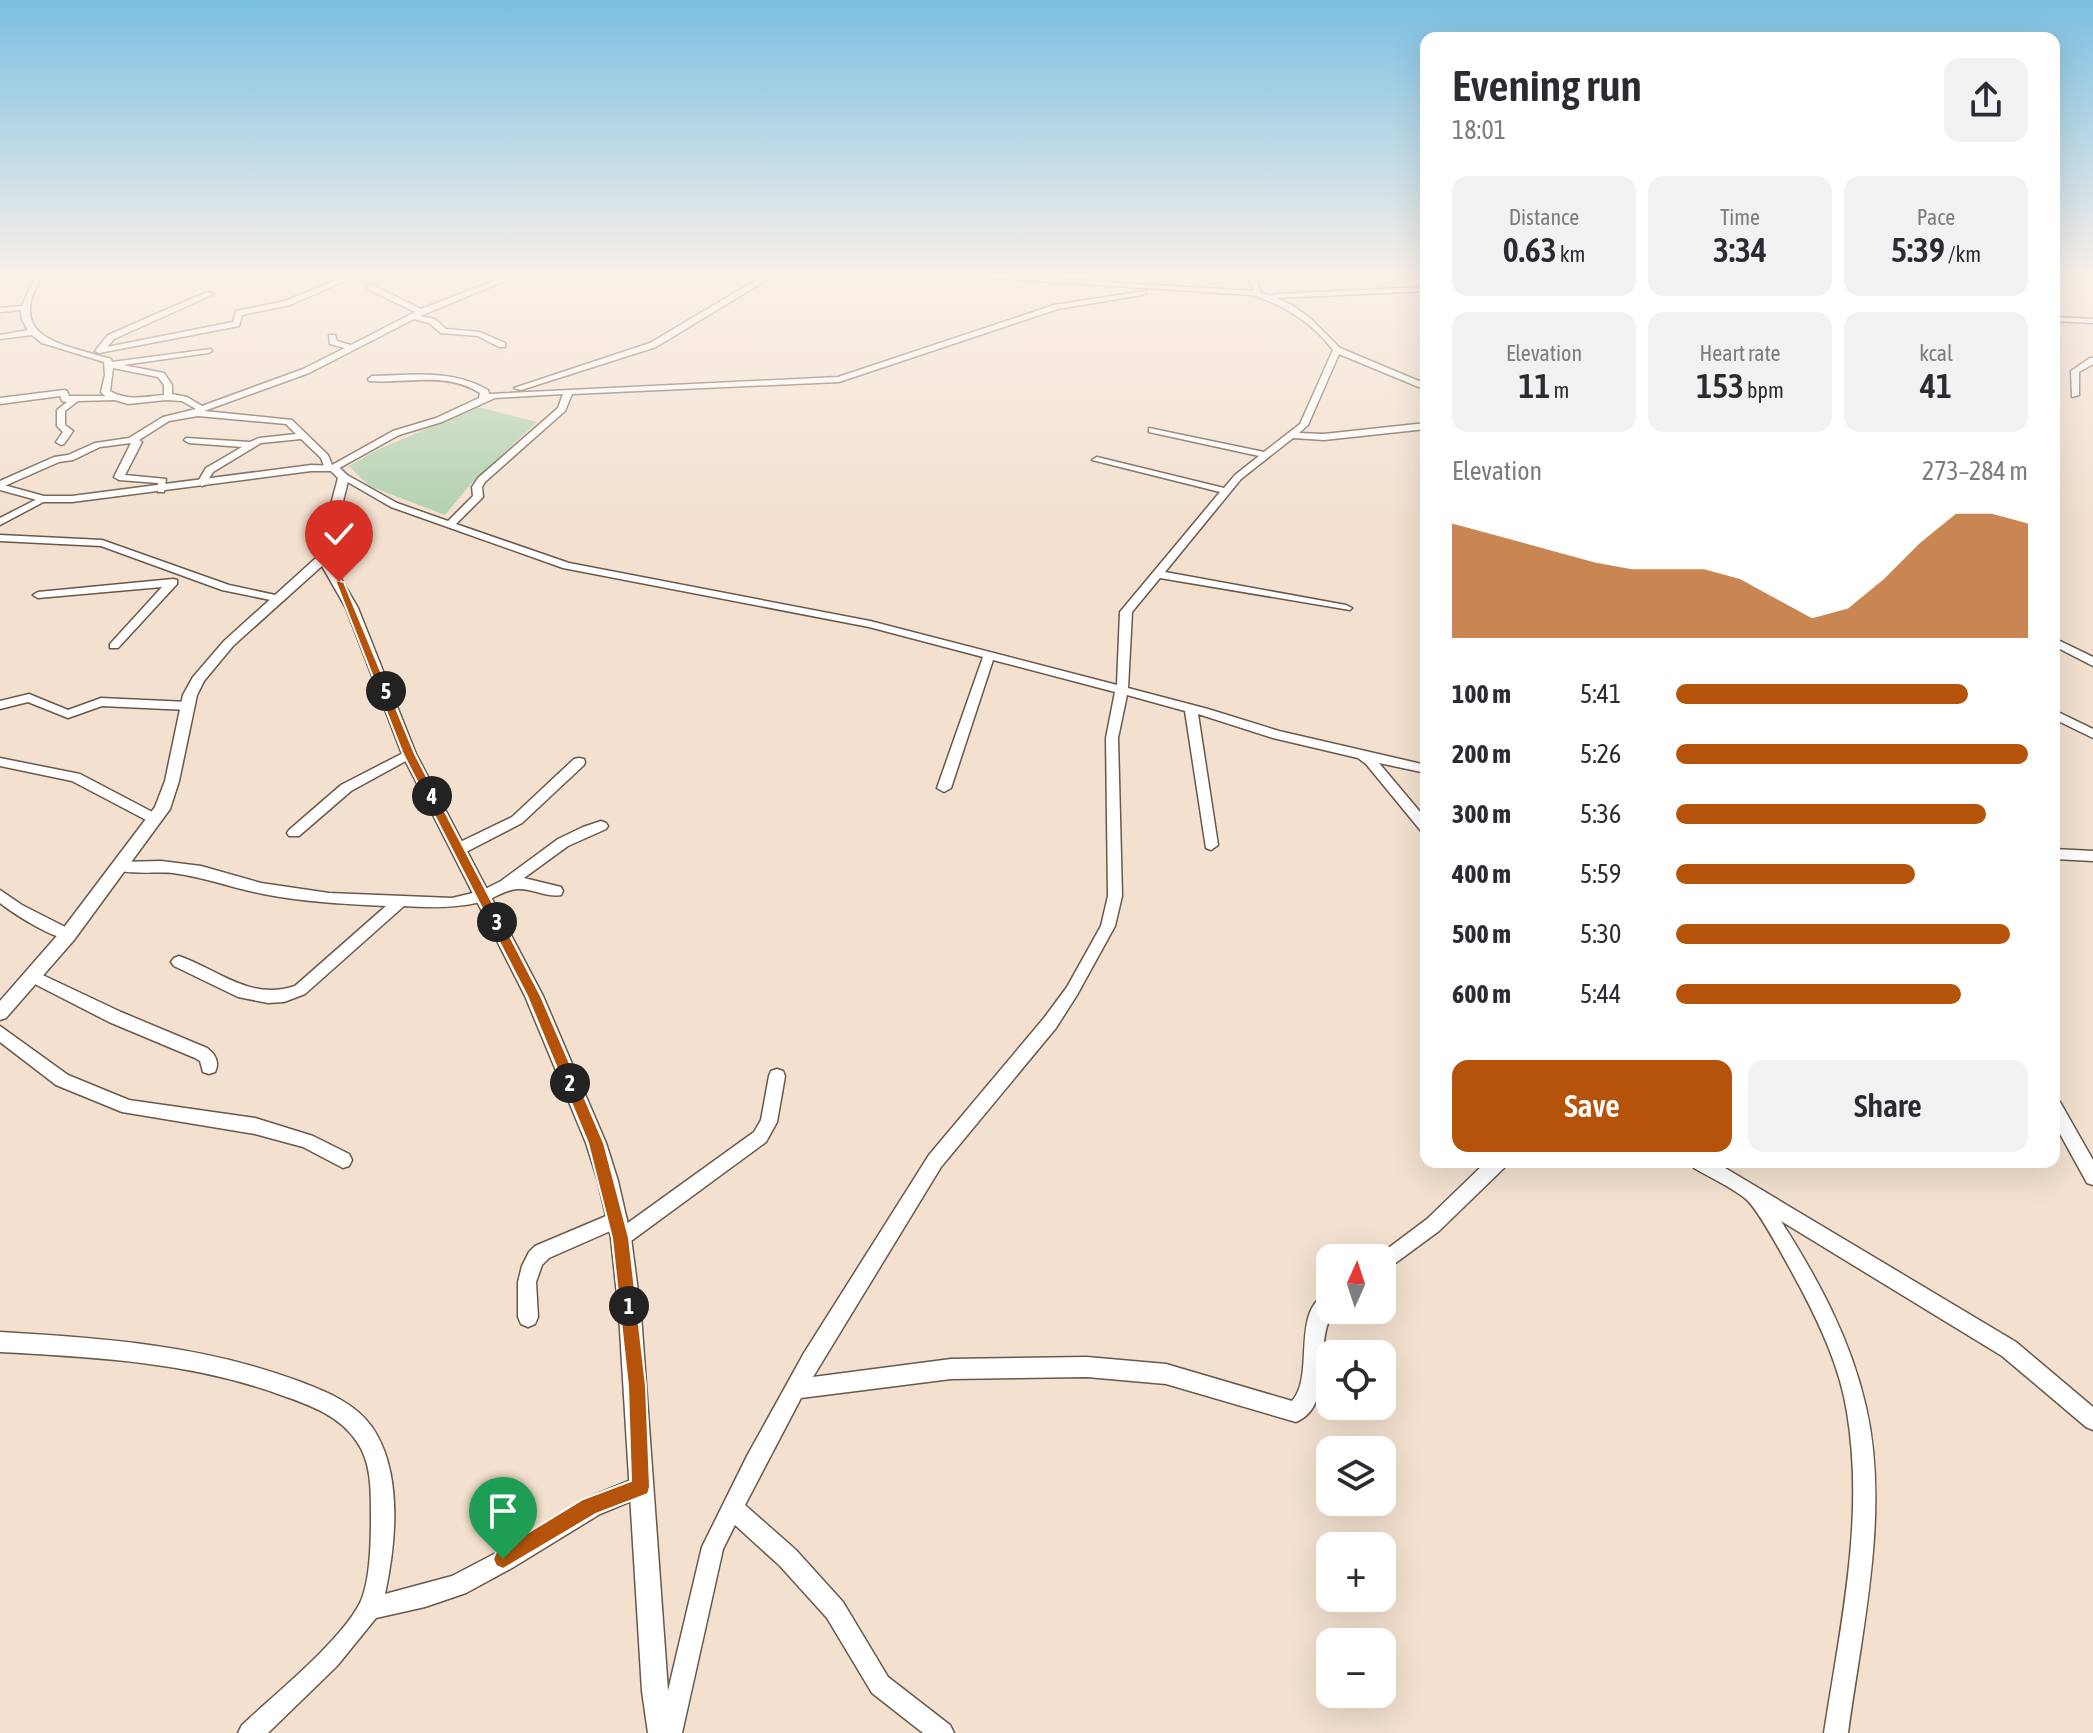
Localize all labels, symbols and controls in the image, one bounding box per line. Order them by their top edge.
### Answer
button: share [1944,58,2028,142]
text: Evening run [1452,60,1642,110]
text: 18:01 [1452,115,1506,145]
text: Distance [1509,204,1579,230]
text: Time [1720,204,1760,230]
text: Pace [1917,204,1955,230]
text: 0.63 [1503,230,1557,269]
text: 3:34 [1713,230,1767,269]
text: 5:39 [1891,230,1945,269]
text: km [1557,241,1585,267]
text: /km [1945,241,1981,267]
text: Elevation [1506,340,1582,366]
text: Heart rate [1699,340,1781,366]
text: kcal [1919,340,1953,366]
text: 11 [1519,366,1551,405]
text: 153 [1696,366,1744,405]
text: 41 [1920,366,1952,405]
text: m [1551,377,1569,403]
text: bpm [1744,377,1784,403]
text: Elevation [1452,456,1542,486]
text: 273–284 m [1922,456,2028,486]
pin [305,500,373,582]
icon: check [317,512,361,556]
pin: 5 [366,671,406,711]
text: 5 [381,678,391,704]
text: 100 m [1452,679,1511,709]
text: 5:41 [1580,679,1621,709]
text: 200 m [1452,739,1511,769]
text: 5:26 [1580,739,1621,769]
pin: 4 [412,776,452,816]
text: 4 [427,783,437,809]
text: 300 m [1452,799,1511,829]
text: 5:36 [1580,799,1621,829]
text: 400 m [1452,859,1511,889]
text: 5:59 [1580,859,1621,889]
pin: 3 [477,902,517,942]
text: 3 [492,909,502,935]
text: 500 m [1452,919,1511,949]
text: 5:30 [1580,919,1621,949]
text: 600 m [1452,979,1511,1009]
text: 5:44 [1580,979,1621,1009]
button: Save [1452,1060,1732,1152]
button: Share [1748,1060,2028,1152]
pin: 2 [550,1063,590,1103]
text: 2 [565,1070,575,1096]
north arrow [1316,1244,1396,1324]
map controls [1316,1244,1396,1708]
pin: 1 [609,1286,649,1326]
text: 1 [624,1293,634,1319]
button: locate [1316,1340,1396,1420]
button: layers [1316,1436,1396,1516]
pin [469,1477,537,1559]
icon: arrive [481,1489,525,1533]
button: + [1316,1532,1396,1612]
button: − [1316,1628,1396,1708]

